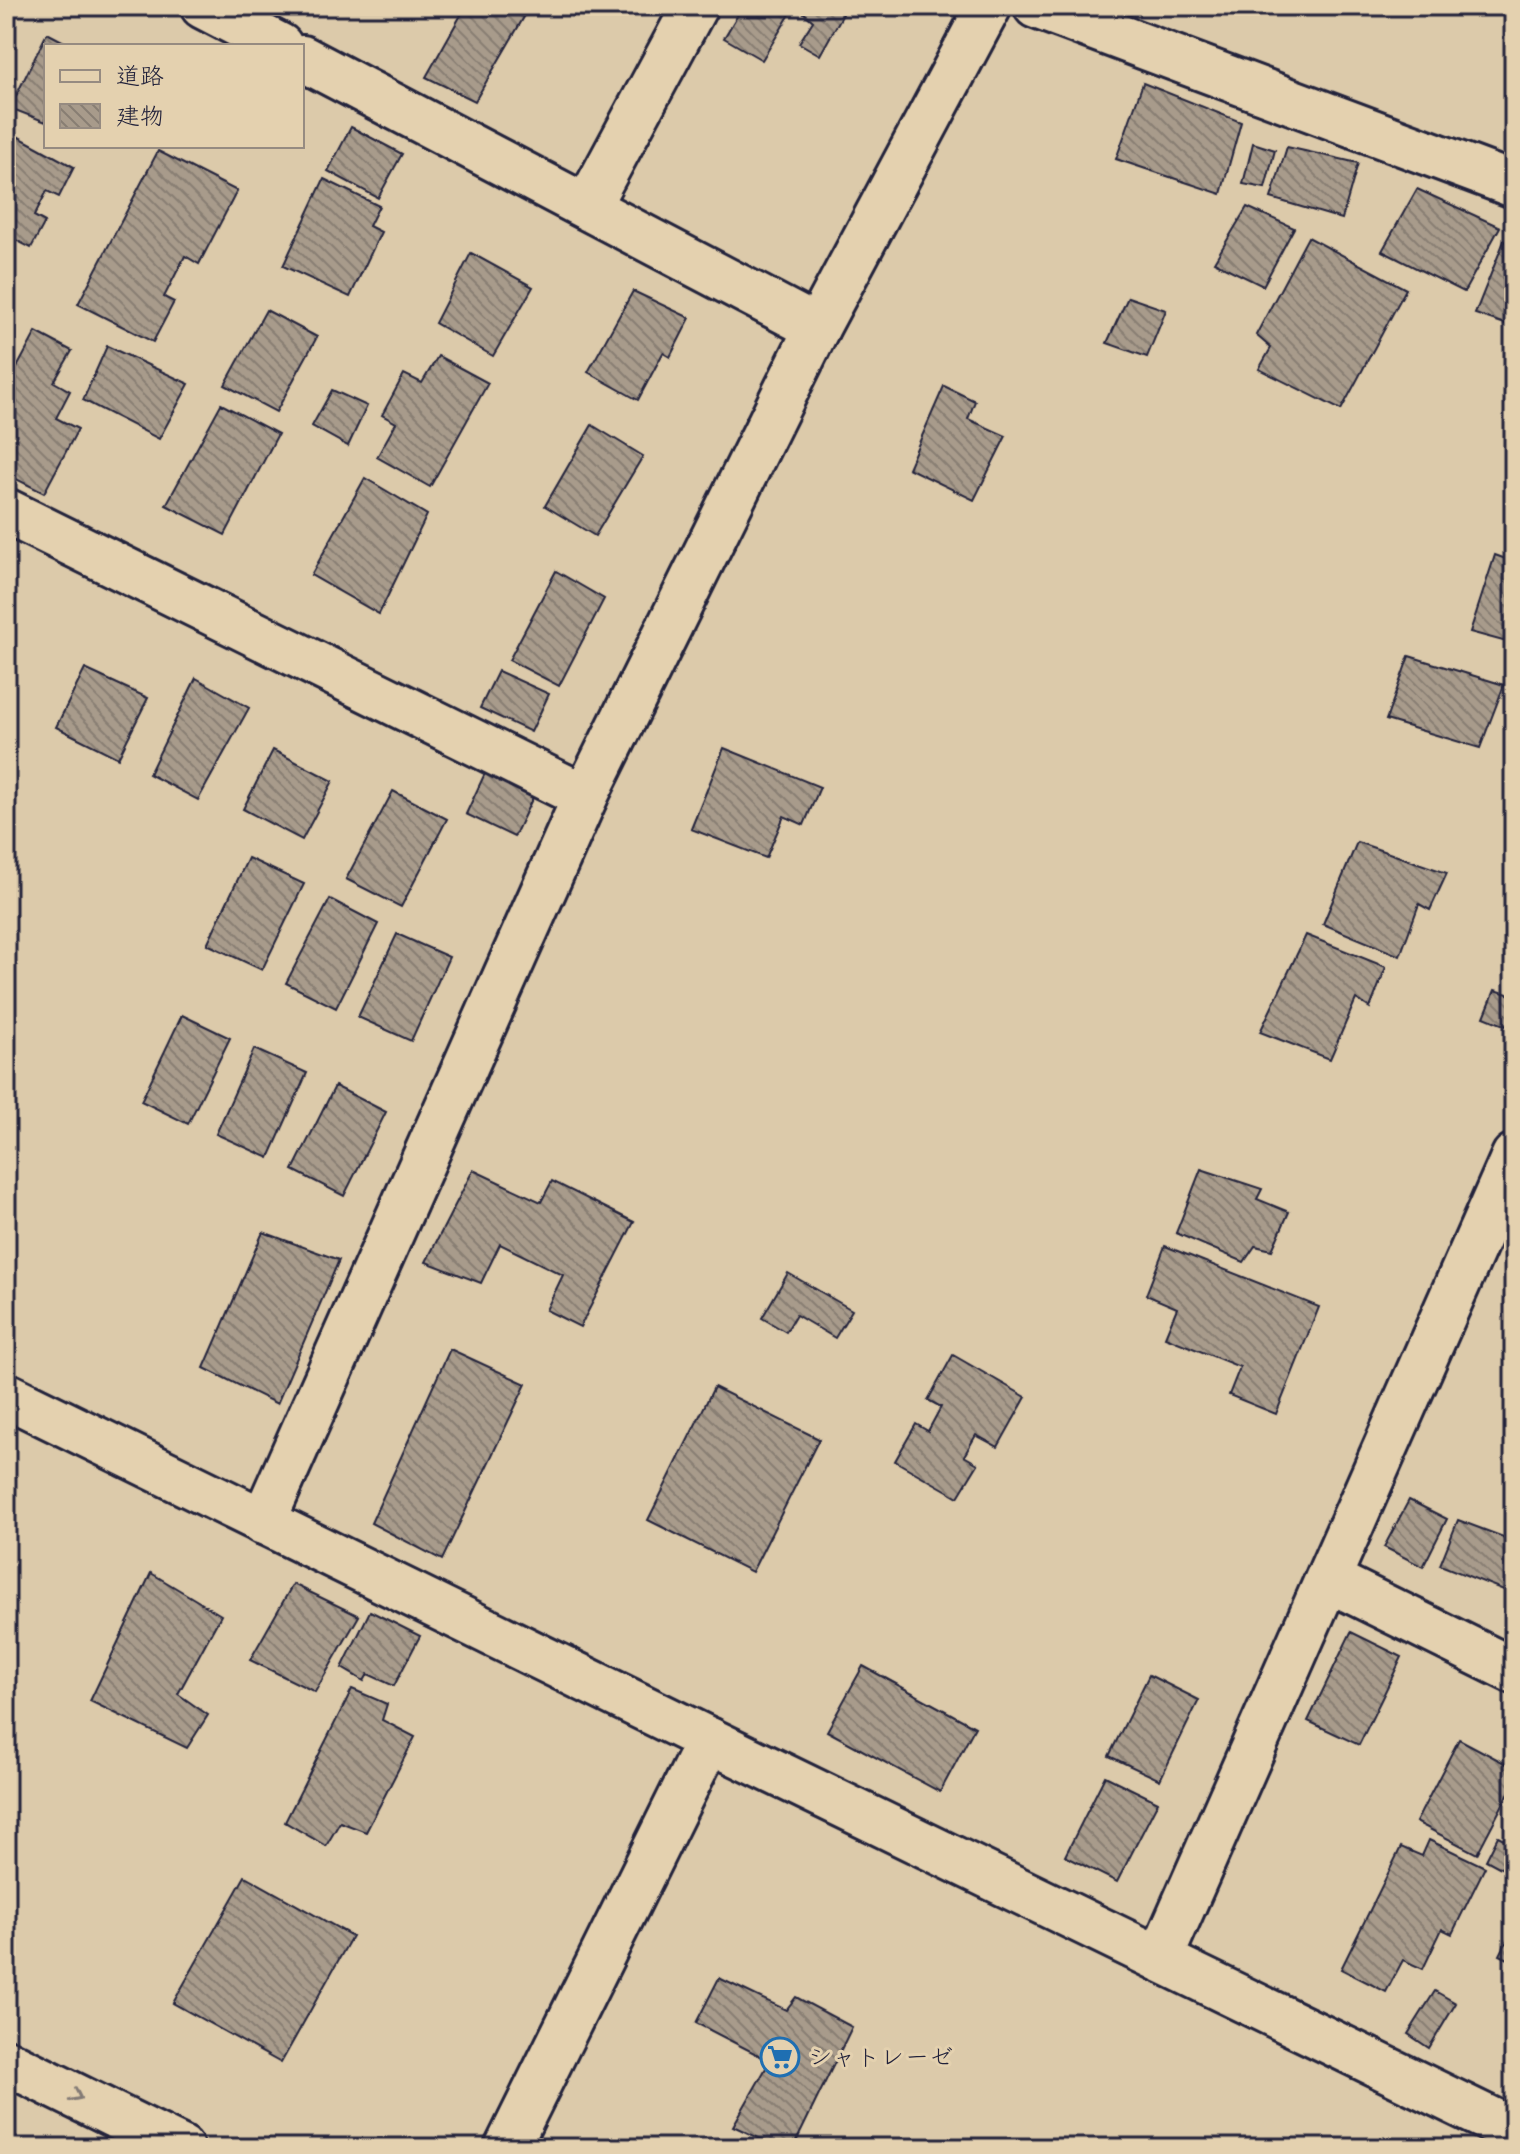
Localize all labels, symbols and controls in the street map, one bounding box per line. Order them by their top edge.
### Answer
legend [44,44,304,148]
text: 道路 [116,62,164,90]
text: 建物 [116,102,164,130]
supermarket icon: シャトレーゼ [759,2036,801,2078]
place label: シャトレーゼ [808,2043,953,2071]
one-way arrow [68,2086,82,2102]

